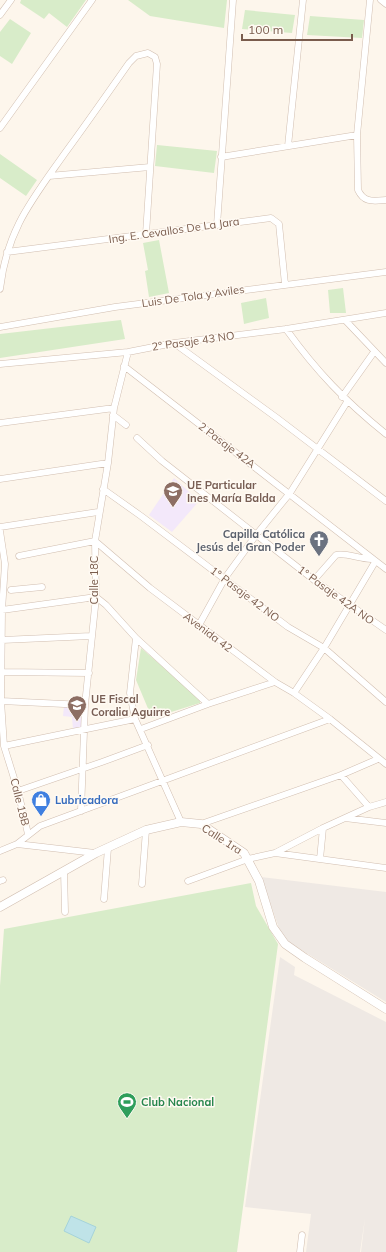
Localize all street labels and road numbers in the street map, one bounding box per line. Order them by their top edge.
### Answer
street label: Ing. E. Cevallos De La Jara [108,214,240,246]
street label: Luis De Tola y Aviles [141,282,245,310]
street label: 2° Pasaje 43 NO [151,328,235,354]
street label: 2 Pasaje 42A [196,419,258,471]
street label: Calle 18C [87,556,101,604]
street label: 1° Pasaje 42A NO [295,562,377,628]
street label: 1° Pasaje 42 NO [208,563,282,625]
street label: Avenida 42 [181,609,236,655]
street label: Calle 18B [7,777,33,827]
street label: Calle 1ra [199,821,245,857]

